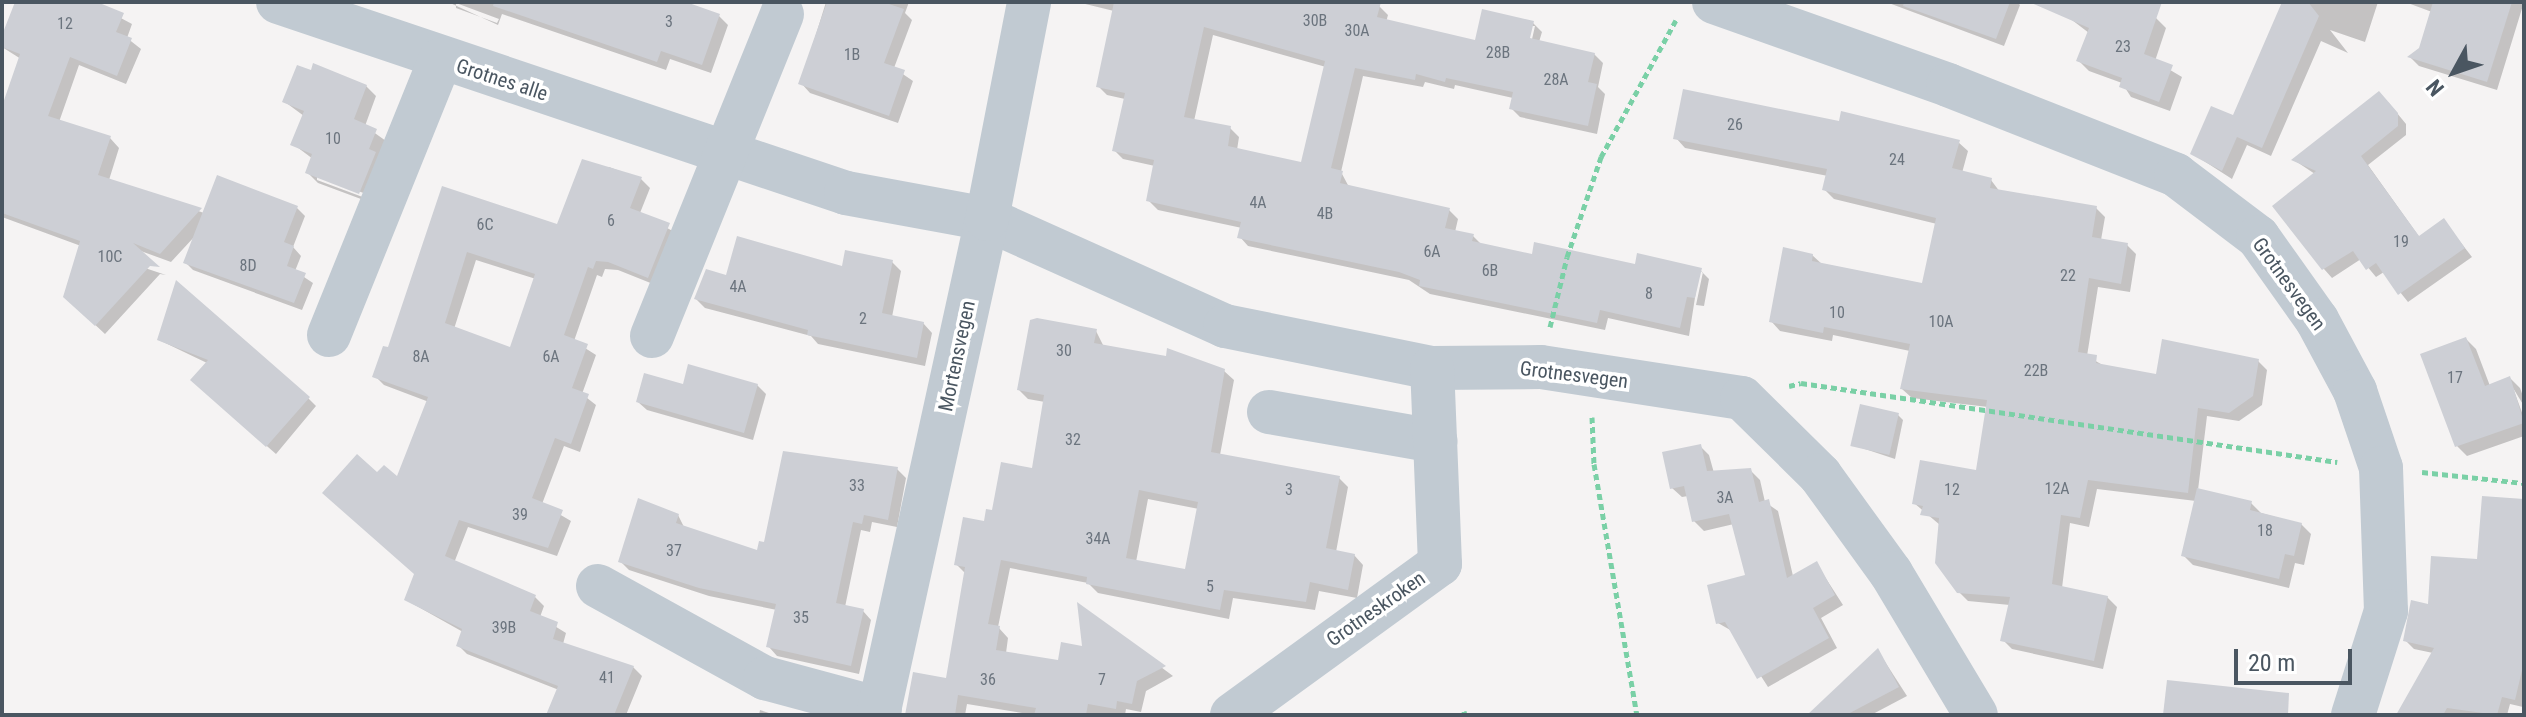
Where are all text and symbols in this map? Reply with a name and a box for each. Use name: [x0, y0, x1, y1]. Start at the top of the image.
house number: 30B: [1303, 11, 1327, 31]
house number: 3: [665, 12, 673, 32]
house number: 12: [57, 14, 73, 34]
house number: 30A: [1344, 21, 1370, 41]
north arrow: [2414, 32, 2494, 112]
house number: 23: [2115, 37, 2131, 57]
house number: 28B: [1486, 43, 1510, 63]
house number: 1B: [844, 45, 860, 65]
street label: Grotnes alle: [453, 54, 551, 106]
house number: 28A: [1543, 70, 1569, 90]
text: N: [2421, 75, 2449, 101]
house number: 26: [1727, 115, 1743, 135]
house number: 10: [325, 129, 341, 149]
house number: 24: [1889, 150, 1905, 170]
house number: 4A: [1249, 193, 1267, 213]
house number: 4B: [1317, 204, 1333, 224]
house number: 6: [607, 211, 615, 231]
house number: 6C: [477, 215, 493, 235]
house number: 19: [2393, 232, 2409, 252]
street label: Grotnesvegen: [2247, 233, 2331, 335]
house number: 6A: [1423, 242, 1441, 262]
house number: 10C: [98, 247, 122, 267]
house number: 8D: [239, 256, 257, 276]
house number: 6B: [1482, 261, 1498, 281]
house number: 22: [2060, 266, 2076, 286]
house number: 4A: [729, 277, 747, 297]
house number: 8: [1645, 284, 1653, 304]
street label: Mortensvegen: [934, 298, 980, 414]
house number: 10: [1829, 303, 1845, 323]
house number: 2: [859, 309, 867, 329]
house number: 10A: [1928, 312, 1954, 332]
house number: 30: [1056, 341, 1072, 361]
house number: 8A: [412, 347, 430, 367]
house number: 6A: [542, 347, 560, 367]
street label: Grotnesvegen: [1519, 356, 1629, 394]
house number: 22B: [2024, 361, 2048, 381]
house number: 17: [2447, 368, 2463, 388]
house number: 32: [1065, 430, 1081, 450]
house number: 33: [849, 476, 865, 496]
house number: 12A: [2044, 479, 2070, 499]
house number: 3: [1285, 480, 1293, 500]
house number: 12: [1944, 480, 1960, 500]
house number: 3A: [1716, 488, 1734, 508]
house number: 39: [512, 505, 528, 525]
house number: 18: [2257, 521, 2273, 541]
house number: 34A: [1085, 529, 1111, 549]
house number: 37: [666, 541, 682, 561]
street label: Grotneskroken: [1322, 566, 1430, 652]
house number: 5: [1206, 577, 1214, 597]
house number: 35: [793, 608, 809, 628]
house number: 39B: [492, 618, 516, 638]
scale bar: [2238, 633, 2356, 683]
text: 20 m: [2248, 649, 2295, 677]
house number: 41: [599, 668, 615, 688]
house number: 36: [980, 670, 996, 690]
house number: 7: [1098, 670, 1106, 690]

